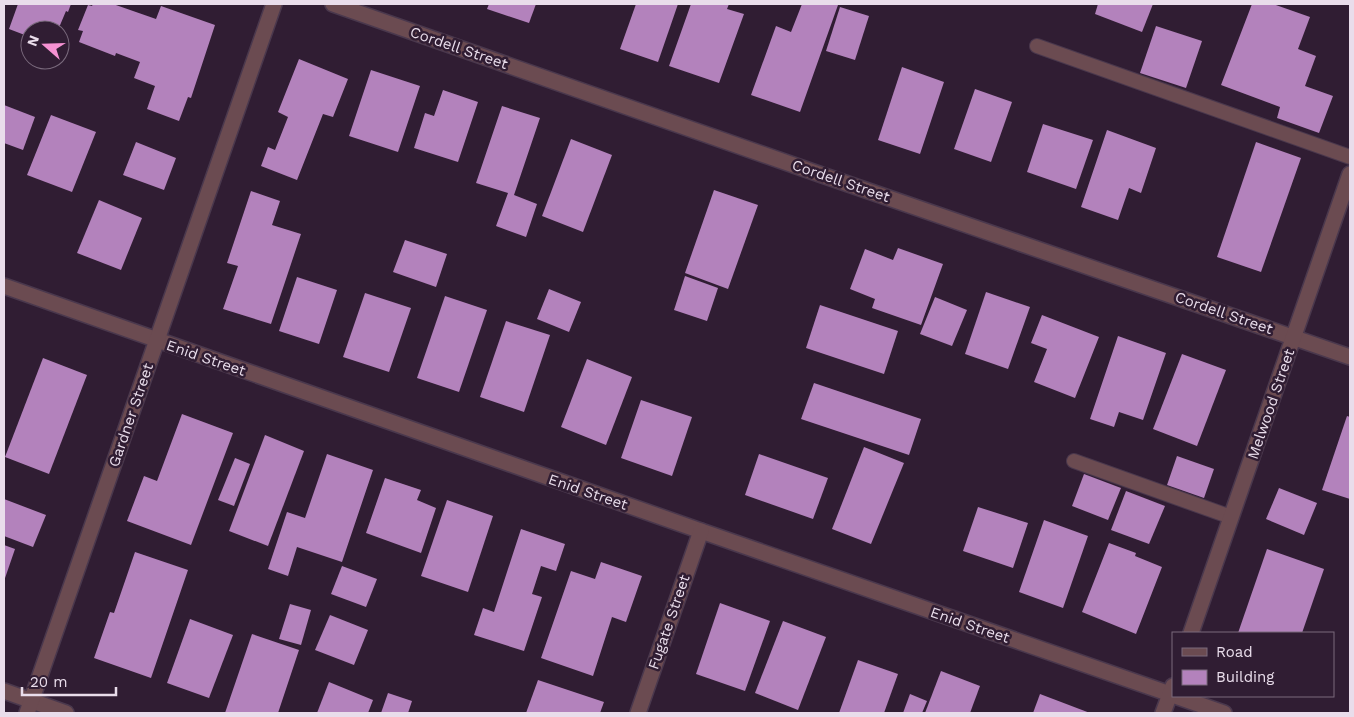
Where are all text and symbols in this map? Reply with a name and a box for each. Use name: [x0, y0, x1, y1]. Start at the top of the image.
north arrow: [20, 20, 70, 70]
street label: Cordell Street: [408, 23, 511, 73]
text: N: [23, 33, 42, 48]
street label: Cordell Street: [790, 156, 893, 206]
street label: Cordell Street: [1173, 288, 1276, 338]
street label: Enid Street: [164, 336, 249, 380]
street label: Melwood Street: [1244, 346, 1299, 462]
street label: Gardner Street: [105, 360, 157, 469]
street label: Enid Street: [546, 470, 631, 514]
street label: Fugate Street: [644, 572, 694, 672]
street label: Enid Street: [928, 603, 1013, 647]
legend: [1172, 632, 1334, 697]
text: Road: [1216, 643, 1253, 661]
scale bar: [22, 664, 116, 696]
text: Building: [1216, 668, 1274, 686]
text: 20 m: [30, 673, 68, 691]

